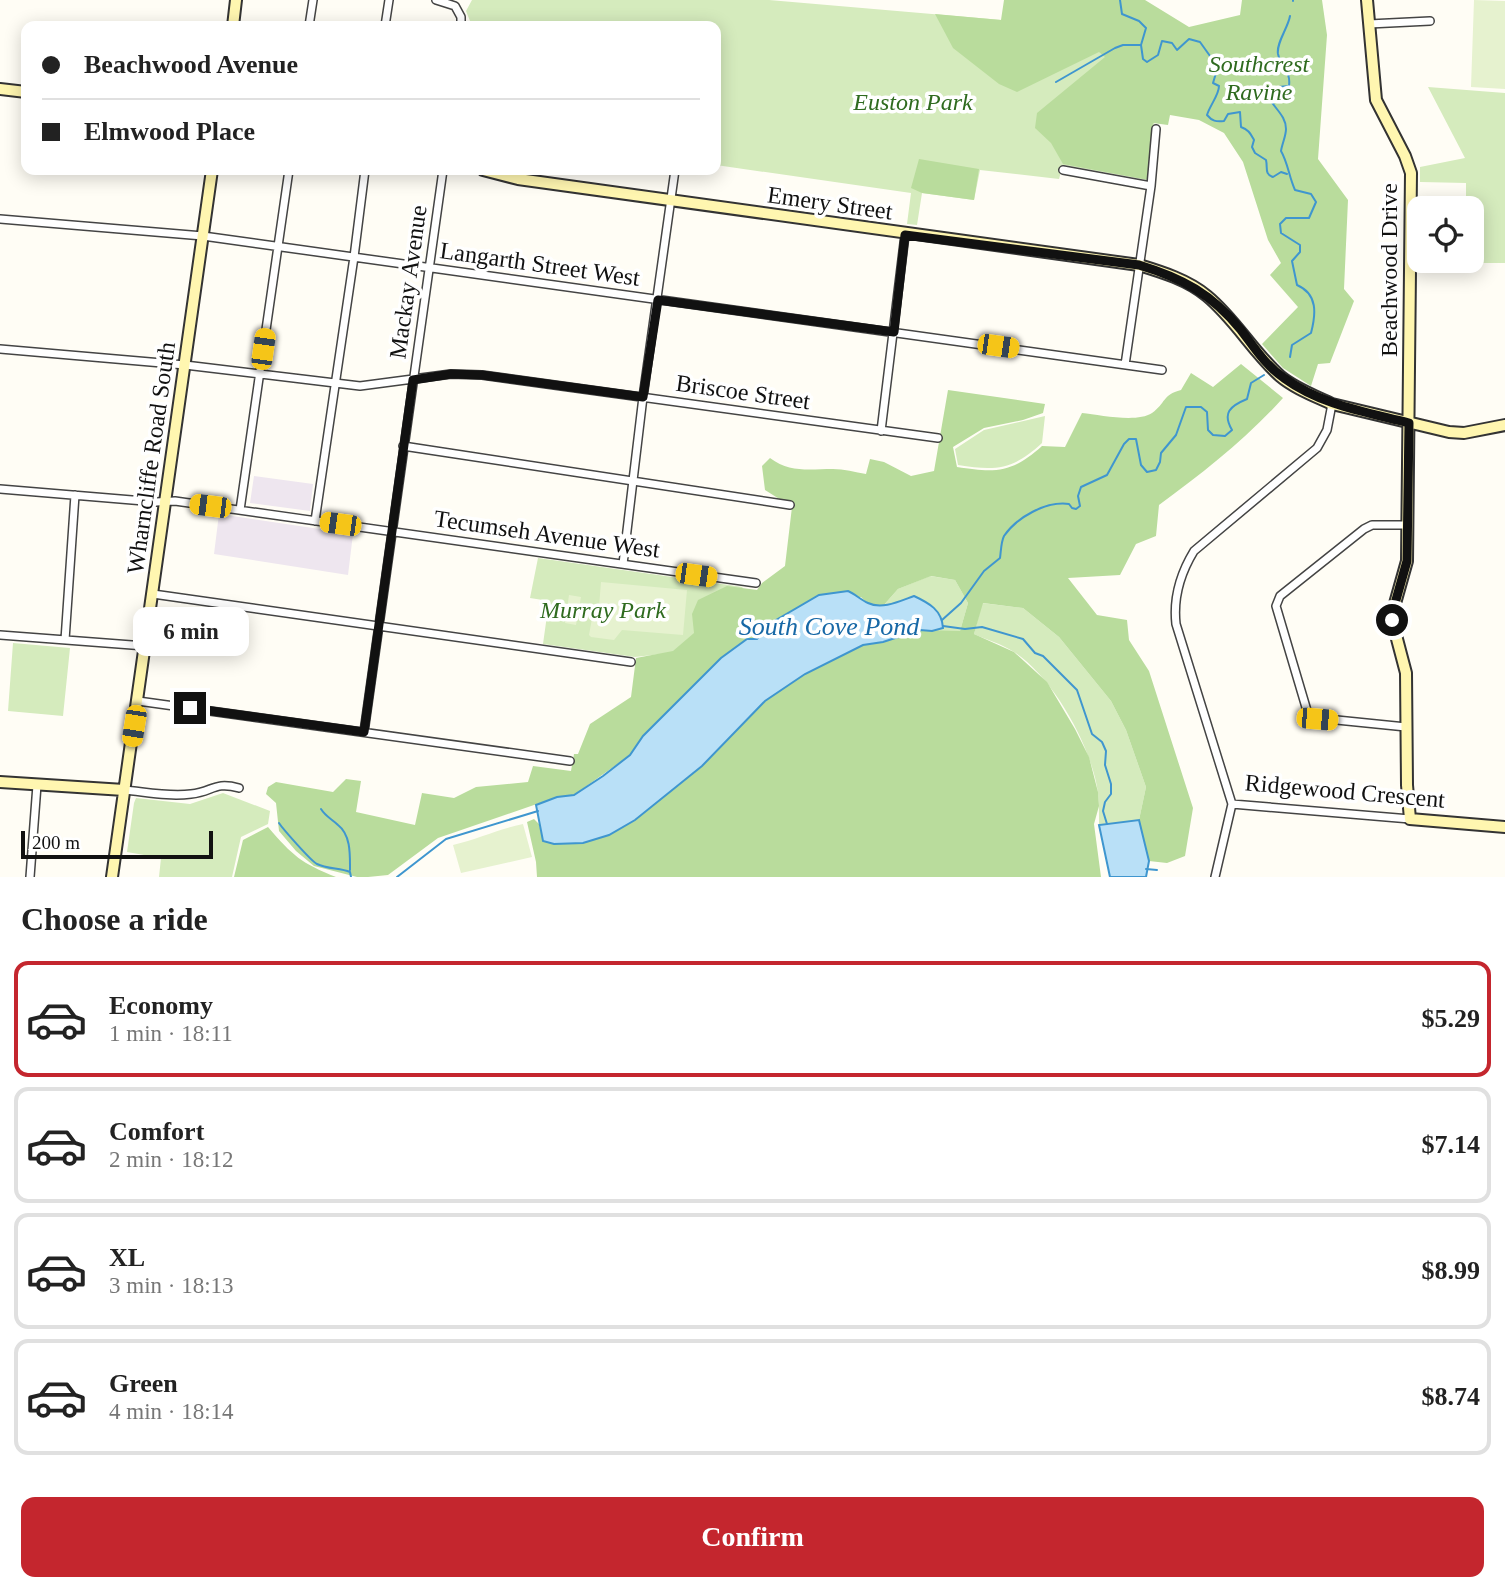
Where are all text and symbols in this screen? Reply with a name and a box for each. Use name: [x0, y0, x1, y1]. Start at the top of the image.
text: Beachwood Avenue: [84, 50, 298, 79]
park label: Southcrest Ravine: [1209, 51, 1311, 105]
park label: Euston Park: [852, 89, 973, 115]
text: Elmwood Place: [84, 117, 255, 146]
street label: Emery Street: [766, 181, 895, 225]
street label: Beachwood Drive: [1376, 183, 1402, 357]
map controls: [1407, 196, 1484, 273]
button: locate: [1407, 196, 1484, 273]
street label: Mackay Avenue: [384, 204, 432, 360]
street label: Langarth Street West: [438, 237, 642, 291]
car: [250, 327, 277, 371]
car: [976, 333, 1021, 359]
street label: Wharncliffe Road South: [122, 340, 180, 576]
street label: Briscoe Street: [674, 370, 812, 414]
car: [188, 493, 233, 519]
street label: Tecumseh Avenue West: [433, 505, 662, 563]
car: [318, 511, 363, 537]
car: [674, 562, 719, 588]
park label: Murray Park: [539, 597, 666, 623]
route start: [1376, 604, 1408, 636]
callout: 6 min: [132, 606, 248, 656]
water label: South Cove Pond: [739, 612, 920, 641]
text: 6 min: [163, 619, 219, 644]
route end: [174, 692, 206, 724]
car: [121, 704, 148, 748]
car: [1296, 707, 1339, 731]
street label: Ridgewood Crescent: [1244, 769, 1446, 813]
scale bar: [21, 828, 214, 860]
text: 200 m: [32, 832, 80, 853]
text: Choose a ride: [21, 901, 208, 937]
icon: car: [25, 988, 88, 1051]
text: Economy: [109, 991, 213, 1020]
text: $5.29: [1422, 1004, 1480, 1033]
text: 1 min · 18:11: [109, 1021, 233, 1046]
icon: car: [25, 1114, 88, 1177]
text: Comfort: [109, 1117, 204, 1146]
text: $7.14: [1422, 1130, 1480, 1159]
text: 2 min · 18:12: [109, 1147, 234, 1172]
icon: car: [25, 1240, 88, 1303]
text: XL: [109, 1243, 145, 1272]
text: $8.99: [1422, 1256, 1480, 1285]
text: 3 min · 18:13: [109, 1273, 234, 1298]
icon: car: [25, 1366, 88, 1429]
text: Green: [109, 1369, 178, 1398]
text: $8.74: [1422, 1382, 1480, 1411]
text: 4 min · 18:14: [109, 1399, 234, 1424]
button: Confirm: [21, 1497, 1484, 1577]

